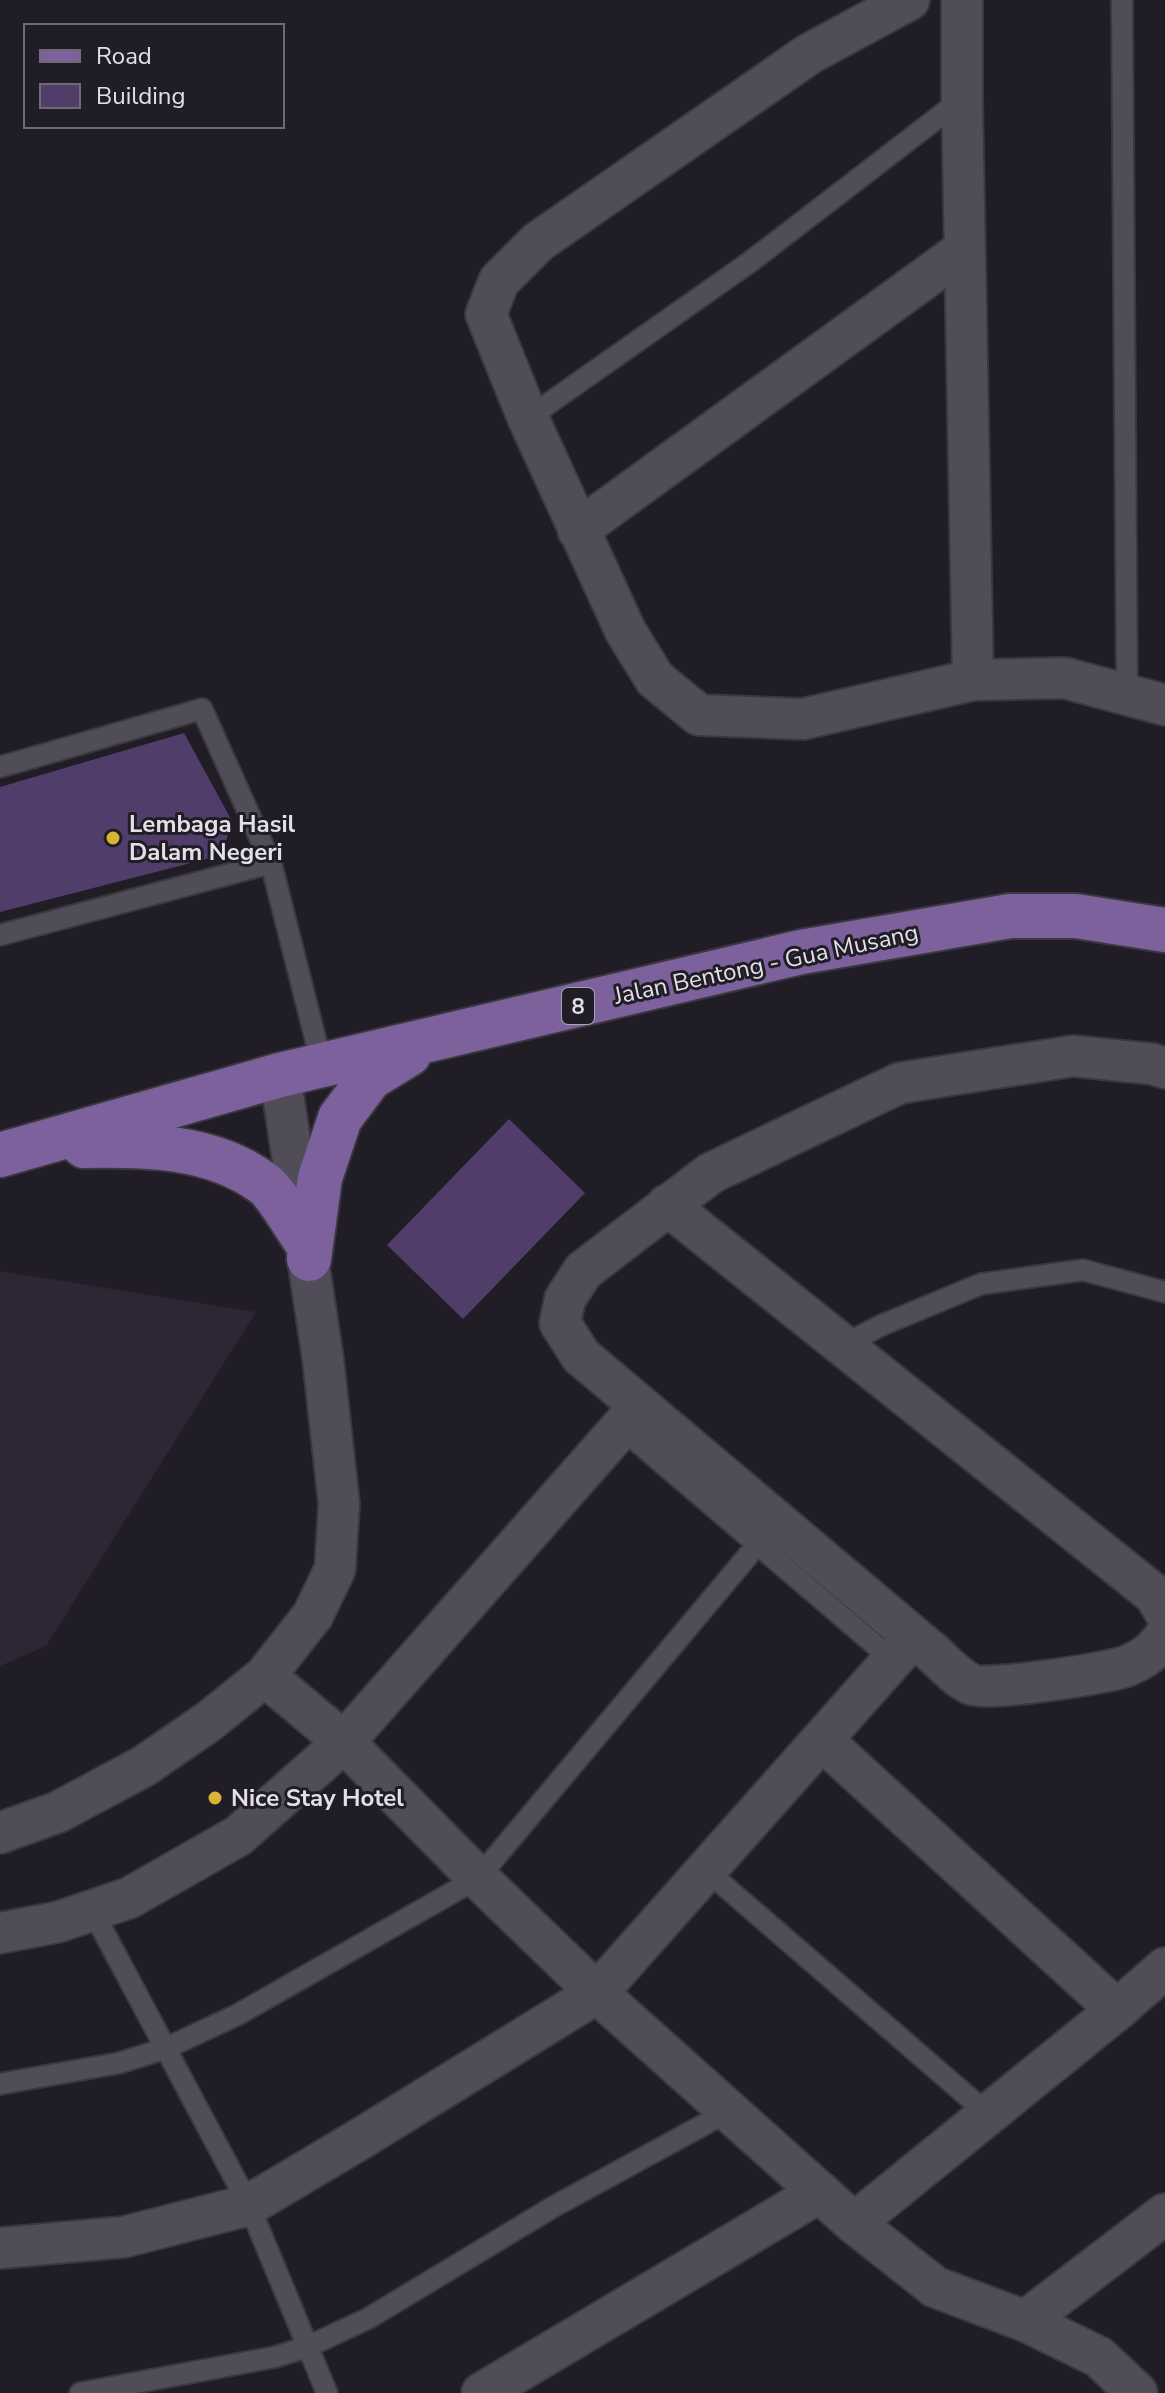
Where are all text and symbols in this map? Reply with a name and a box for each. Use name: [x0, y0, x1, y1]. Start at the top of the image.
legend: [24, 24, 284, 128]
text: Road: [96, 40, 152, 72]
text: Building: [96, 80, 186, 112]
place label: Lembaga Hasil Dalam Negeri: [129, 808, 296, 868]
marker: Lembaga Hasil Dalam Negeri: [104, 829, 122, 847]
street label: Jalan Bentong - Gua Musang: [610, 916, 921, 1012]
road number: 8: [562, 988, 594, 1024]
place label: Nice Stay Hotel: [231, 1782, 404, 1814]
marker: Nice Stay Hotel: [206, 1789, 224, 1807]

